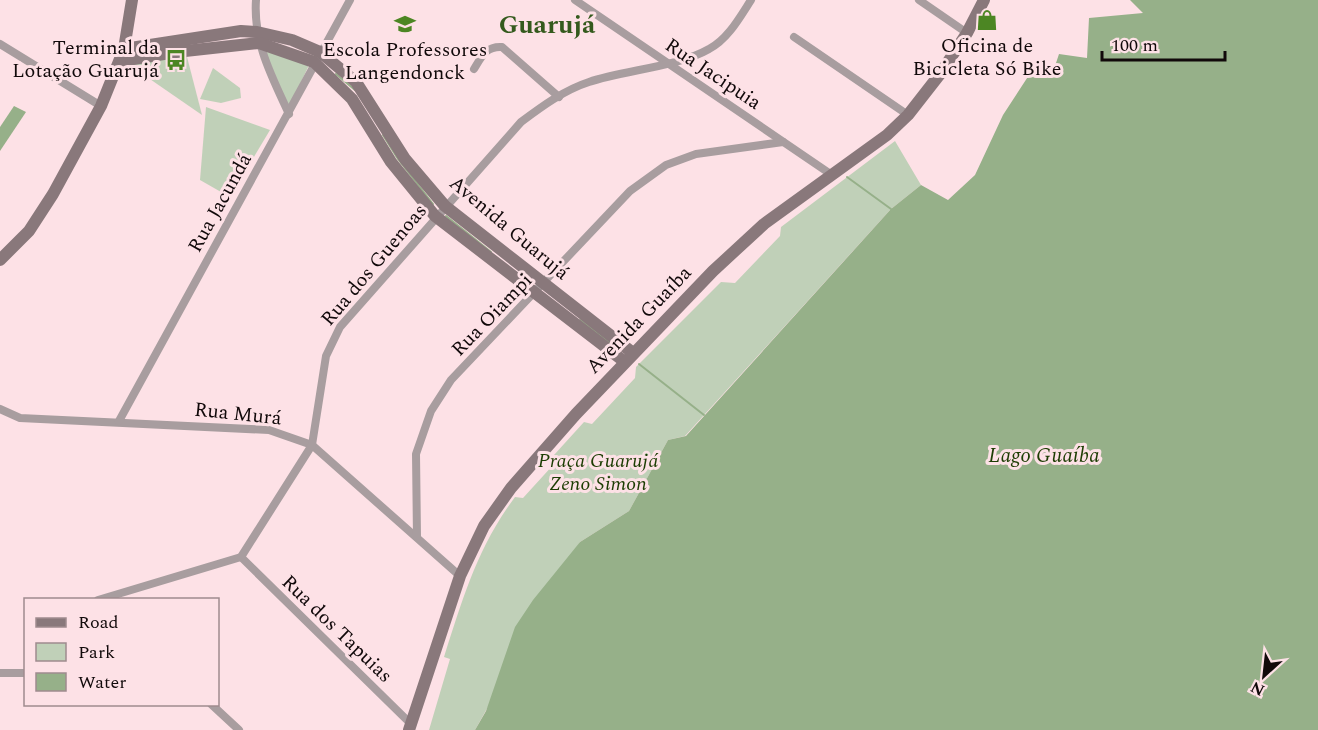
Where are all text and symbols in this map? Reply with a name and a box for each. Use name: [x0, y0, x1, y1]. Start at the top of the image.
district label: Guarujá: [499, 5, 596, 45]
shop icon: Oficina de Bicicleta Só Bike: [975, 8, 999, 32]
school or university icon: Escola Professores Langendonck: [393, 12, 417, 36]
scale bar: [1102, 24, 1225, 62]
street label: Rua Jacipuia: [659, 31, 767, 117]
place label: Oficina de Bicicleta Só Bike: [913, 31, 1061, 84]
text: 100 m: [1111, 32, 1158, 59]
place label: Terminal da Lotação Guarujá: [12, 33, 159, 86]
place label: Escola Professores Langendonck: [323, 35, 487, 88]
bus stop icon: Terminal da Lotação Guarujá: [164, 48, 188, 72]
street label: Rua Jacundá: [180, 148, 260, 258]
street label: Avenida Guarujá: [442, 169, 576, 287]
street label: Rua dos Guenoas: [314, 197, 434, 333]
street label: Avenida Guaíba: [579, 259, 699, 381]
street label: Rua Oiampi: [444, 266, 540, 364]
street label: Rua Murá: [193, 395, 283, 434]
water label: Lago Guaíba: [988, 440, 1100, 472]
park label: Praça Guarujá Zeno Simon: [538, 446, 659, 499]
street label: Rua dos Tapuias: [275, 568, 399, 690]
legend: [24, 598, 219, 706]
text: Road: [78, 609, 119, 636]
text: Park: [78, 639, 115, 666]
north arrow: [1234, 646, 1294, 706]
text: Water: [78, 669, 126, 696]
text: N: [1246, 675, 1269, 702]

